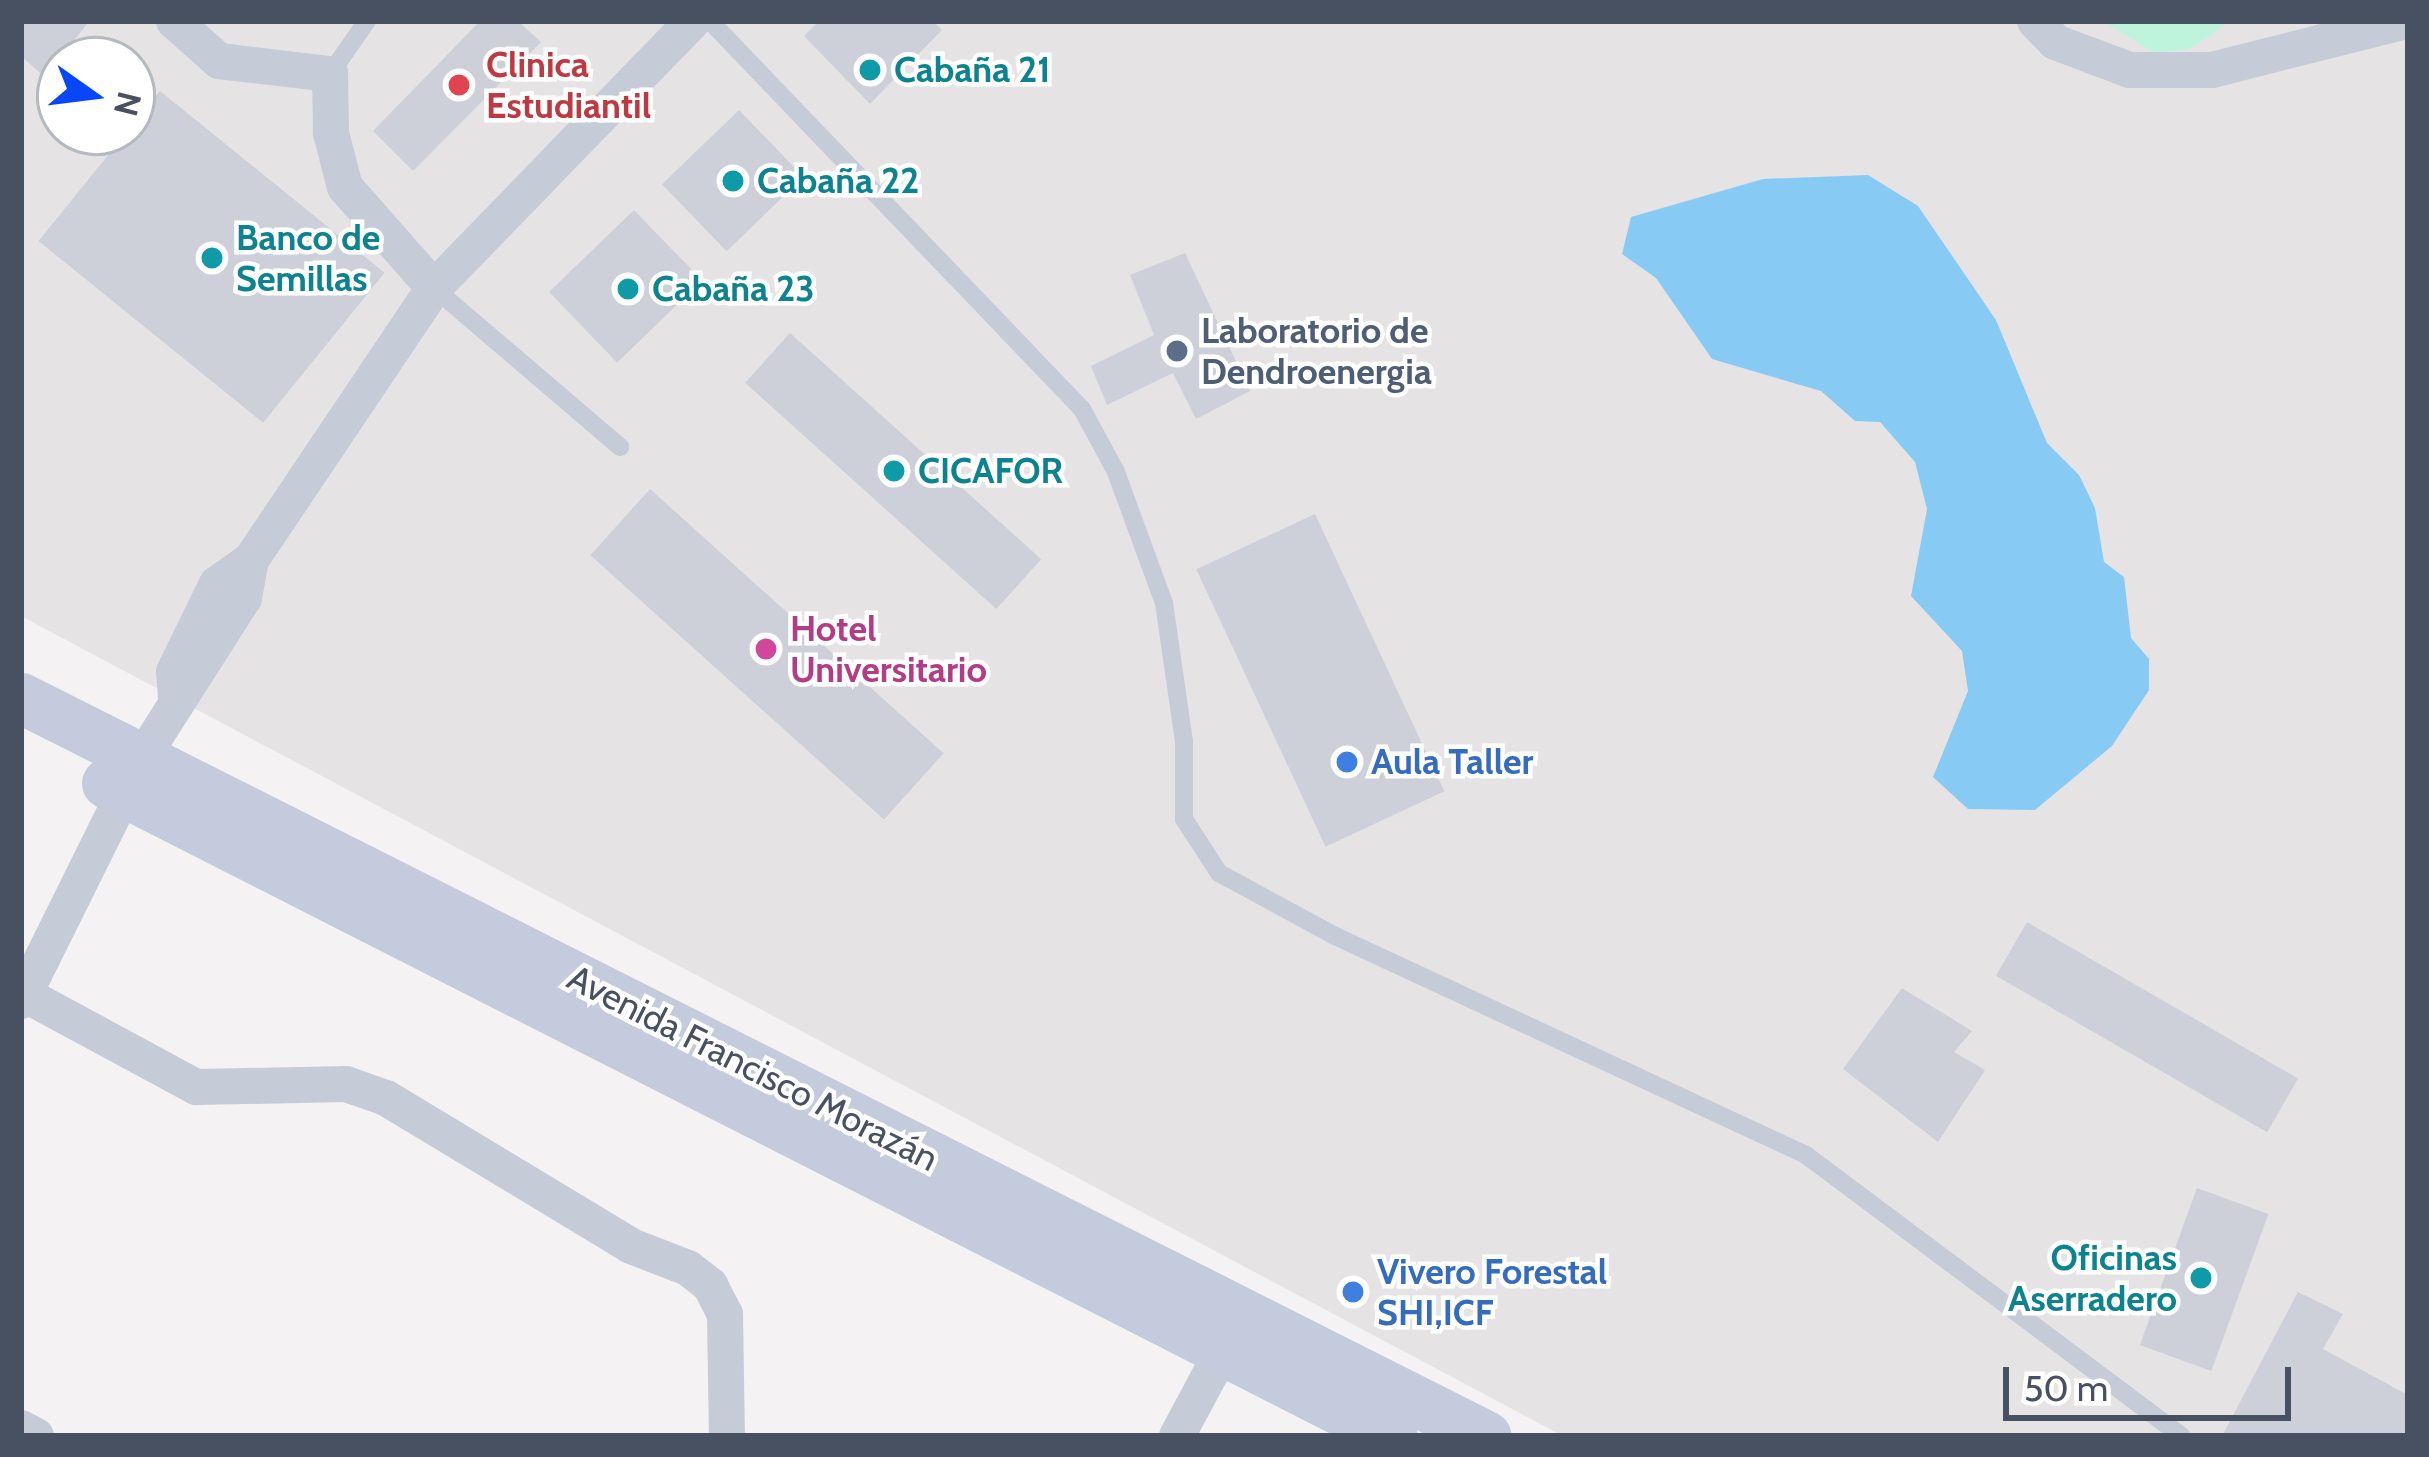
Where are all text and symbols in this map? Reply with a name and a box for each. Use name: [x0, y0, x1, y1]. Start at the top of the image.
north arrow: [36, 36, 156, 156]
place label: Clinica Estudiantil: [486, 42, 651, 127]
place label: Cabaña 21: [894, 48, 1051, 92]
marker: Cabaña 21: [857, 57, 883, 83]
marker: Clinica Estudiantil: [443, 69, 475, 101]
text: N: [106, 88, 150, 120]
place label: Cabaña 22: [757, 159, 919, 203]
marker: Cabaña 22: [720, 168, 746, 194]
place label: Banco de Semillas: [236, 215, 380, 300]
marker: Banco de Semillas: [199, 245, 225, 271]
place label: Cabaña 23: [652, 267, 815, 311]
marker: Cabaña 23: [615, 276, 641, 302]
place label: Laboratorio de Dendroenergia: [1201, 308, 1432, 393]
marker: Laboratorio de Dendroenergia: [1164, 338, 1190, 364]
place label: CICAFOR: [918, 449, 1063, 493]
marker: CICAFOR: [881, 458, 907, 484]
place label: Hotel Universitario: [790, 606, 987, 691]
marker: Hotel Universitario: [753, 636, 779, 662]
place label: Aula Taller: [1371, 740, 1533, 784]
marker: Aula Taller: [1334, 749, 1360, 775]
street label: Avenida Francisco Morazán: [561, 956, 945, 1180]
place label: Oficinas Aserradero: [2008, 1235, 2177, 1320]
place label: Vivero Forestal SHI,ICF: [1377, 1249, 1607, 1334]
marker: Oficinas Aserradero: [2188, 1265, 2214, 1291]
marker: Vivero Forestal SHI,ICF: [1340, 1279, 1366, 1305]
scale bar: [2009, 1343, 2297, 1417]
text: 50 m: [2024, 1366, 2108, 1410]

